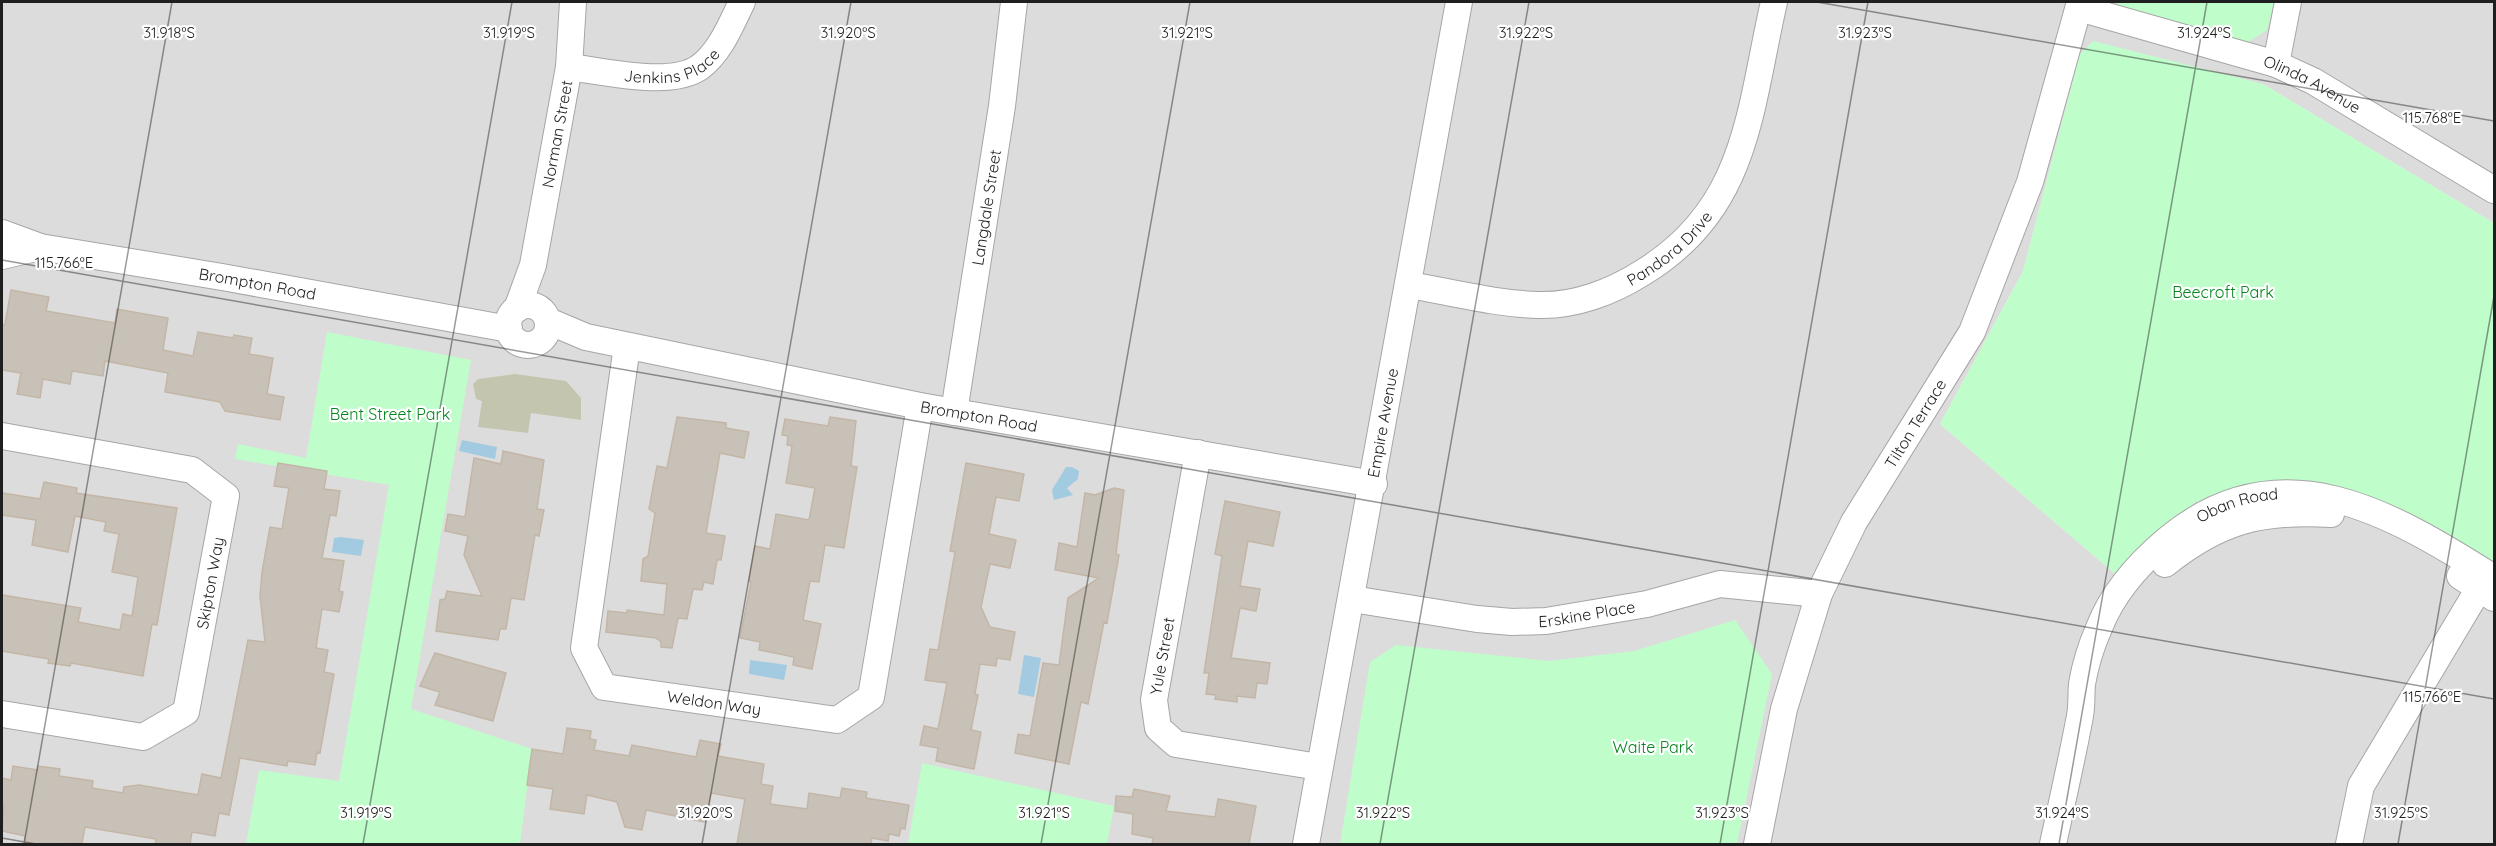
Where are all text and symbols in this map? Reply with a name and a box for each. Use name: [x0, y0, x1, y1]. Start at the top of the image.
text: 31.918°S: [143, 23, 195, 42]
text: 31.919°S: [483, 23, 535, 42]
text: 31.920°S: [820, 23, 876, 42]
text: 31.921°S: [1161, 23, 1213, 42]
text: 31.922°S: [1499, 23, 1553, 42]
text: 31.923°S: [1838, 23, 1892, 42]
text: 31.924°S: [2177, 23, 2231, 42]
street label: Jenkins Place: [623, 44, 724, 87]
street label: Olinda Avenue: [2261, 51, 2364, 117]
street label: Norman Street: [537, 78, 576, 189]
text: 115.768°E: [2403, 108, 2461, 127]
street label: Langdale Street: [967, 148, 1005, 267]
street label: Pandora Drive: [1623, 207, 1716, 290]
text: 115.766°E: [35, 253, 93, 272]
street label: Brompton Road: [197, 263, 318, 304]
park label: Beecroft Park: [2172, 282, 2274, 302]
street label: Empire Avenue: [1363, 367, 1402, 479]
street label: Tilton Terrace: [1880, 375, 1950, 472]
street label: Brompton Road: [919, 396, 1039, 436]
park label: Bent Street Park: [330, 404, 450, 424]
street label: Oban Road: [2193, 483, 2279, 527]
street label: Skipton Way: [192, 535, 228, 631]
street label: Erskine Place: [1538, 596, 1637, 631]
street label: Yule Street: [1145, 616, 1179, 696]
street label: Weldon Way: [666, 686, 762, 719]
text: 115.766°E: [2403, 687, 2461, 706]
park label: Waite Park: [1612, 737, 1694, 757]
text: 31.919°S: [340, 803, 392, 822]
text: 31.920°S: [677, 803, 733, 822]
text: 31.921°S: [1018, 803, 1070, 822]
text: 31.922°S: [1356, 803, 1410, 822]
text: 31.923°S: [1695, 803, 1749, 822]
text: 31.924°S: [2035, 803, 2089, 822]
text: 31.925°S: [2374, 803, 2428, 822]

